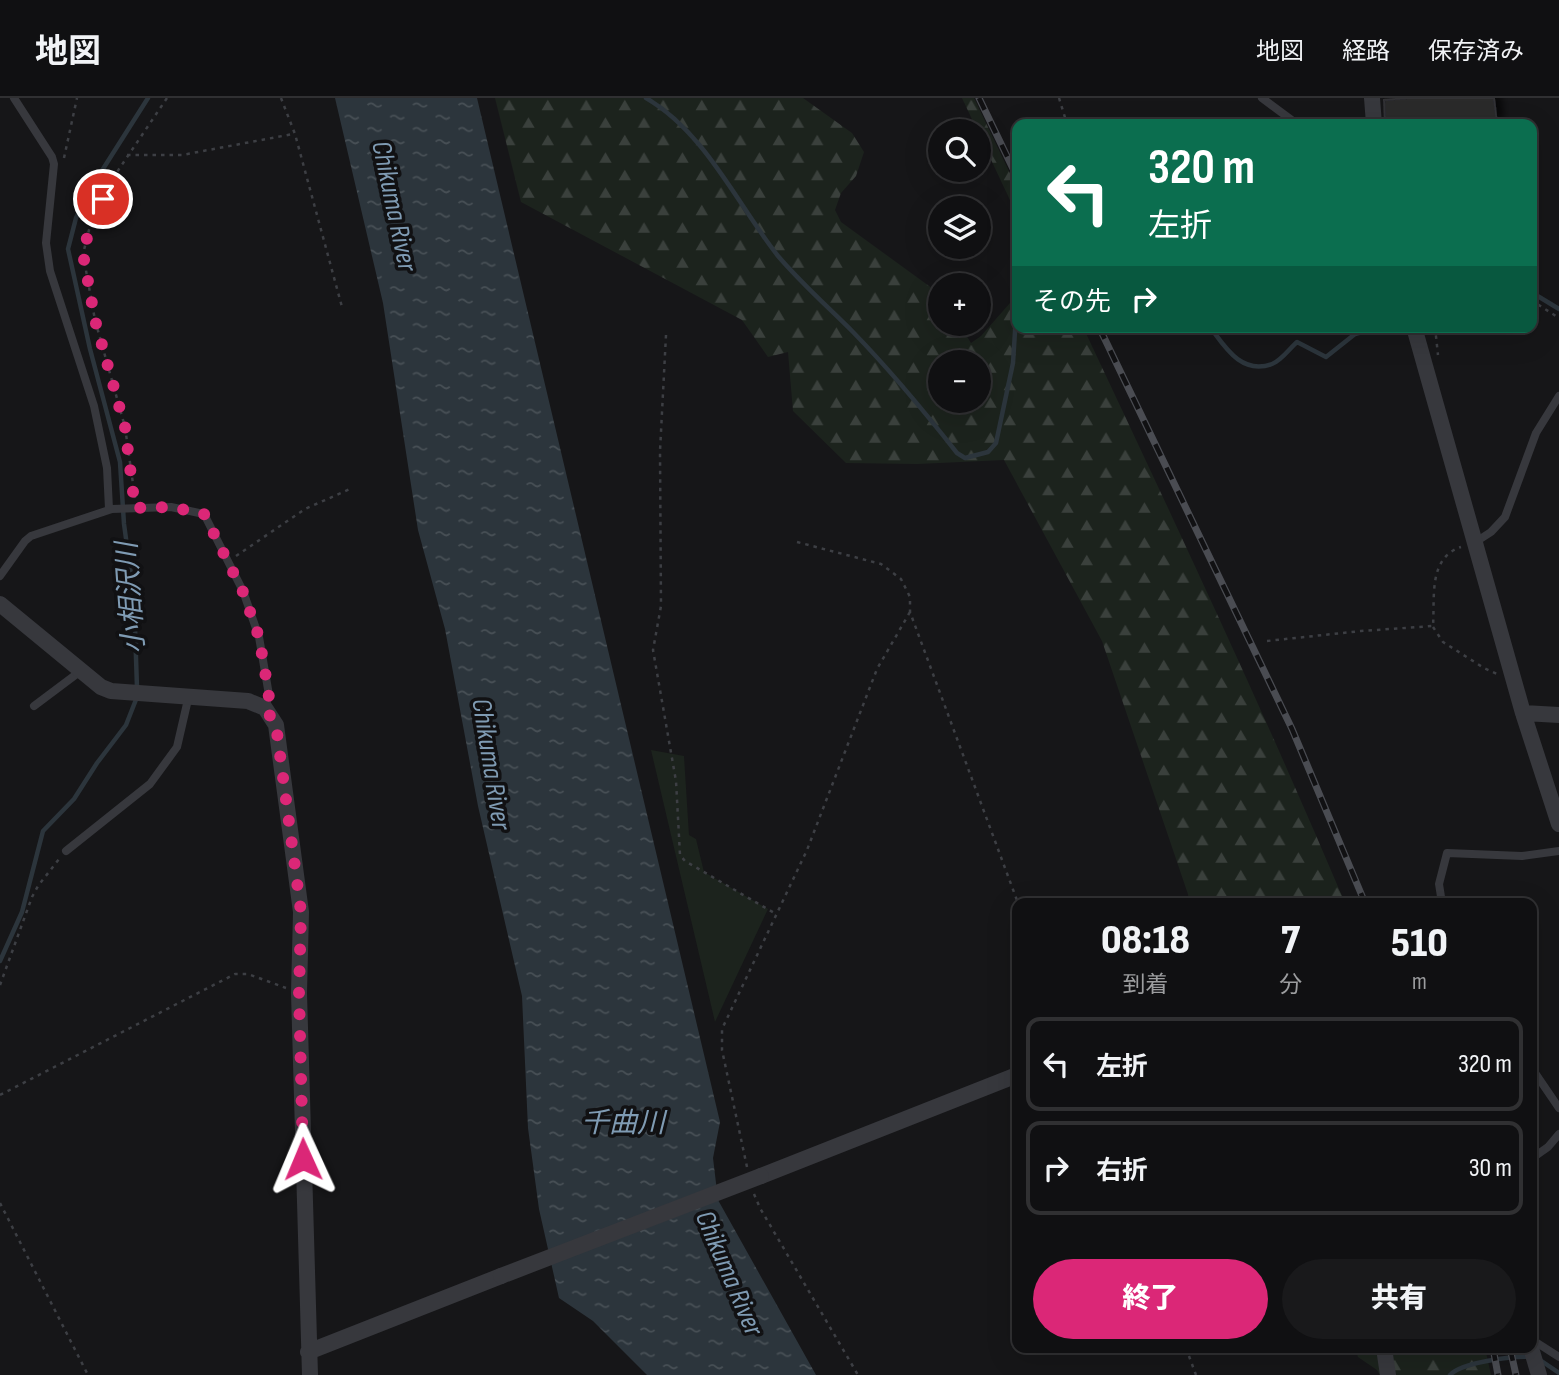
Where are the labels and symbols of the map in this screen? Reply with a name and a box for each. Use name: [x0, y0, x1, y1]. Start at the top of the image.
water label: Chikuma River: [364, 138, 424, 275]
pin: [73, 169, 133, 229]
water label: 小相沢川: [110, 538, 151, 655]
water label: Chikuma River: [464, 696, 518, 833]
water label: 千曲川: [581, 1107, 668, 1140]
position arrow: [266, 1122, 340, 1196]
water label: Chikuma River: [688, 1206, 770, 1341]

